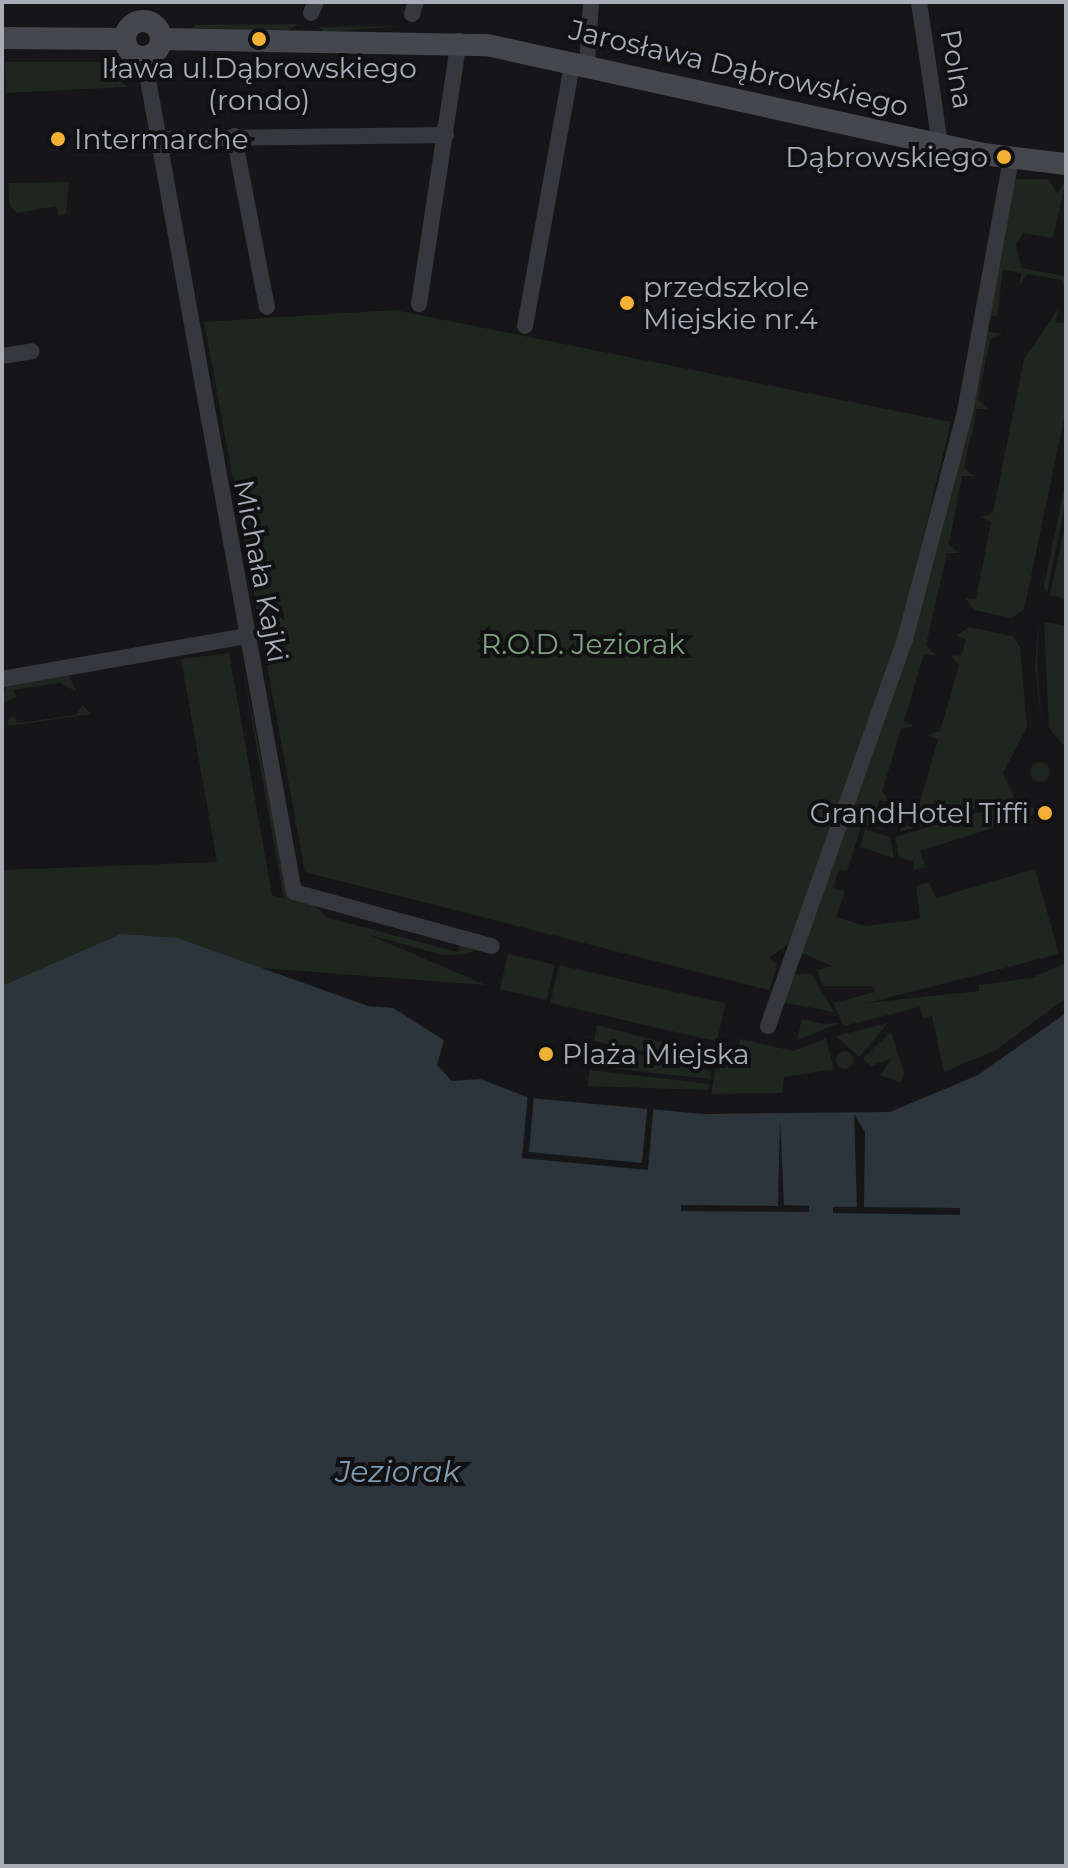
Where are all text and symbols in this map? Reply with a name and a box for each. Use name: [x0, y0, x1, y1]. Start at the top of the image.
street label: Jarosława Dąbrowskiego: [566, 13, 912, 123]
street label: Polna: [933, 27, 981, 111]
marker: Iława ul.Dąbrowskiego (rondo): [250, 30, 268, 48]
place label: Iława ul.Dąbrowskiego (rondo): [101, 51, 417, 117]
place label: Intermarche: [74, 122, 249, 156]
marker: Intermarche: [49, 130, 67, 148]
place label: Dąbrowskiego: [785, 140, 988, 174]
marker: Dąbrowskiego: [995, 148, 1013, 166]
place label: przedszkole Miejskie nr.4: [643, 270, 818, 336]
marker: przedszkole Miejskie nr.4: [618, 294, 636, 312]
street label: Michała Kajki: [227, 477, 295, 665]
park label: R.O.D. Jeziorak: [481, 627, 685, 661]
place label: GrandHotel Tiffi: [810, 796, 1029, 830]
marker: GrandHotel Tiffi: [1036, 804, 1054, 822]
place label: Plaża Miejska: [562, 1037, 750, 1071]
marker: Plaża Miejska: [537, 1045, 555, 1063]
water label: Jeziorak: [336, 1454, 460, 1490]

